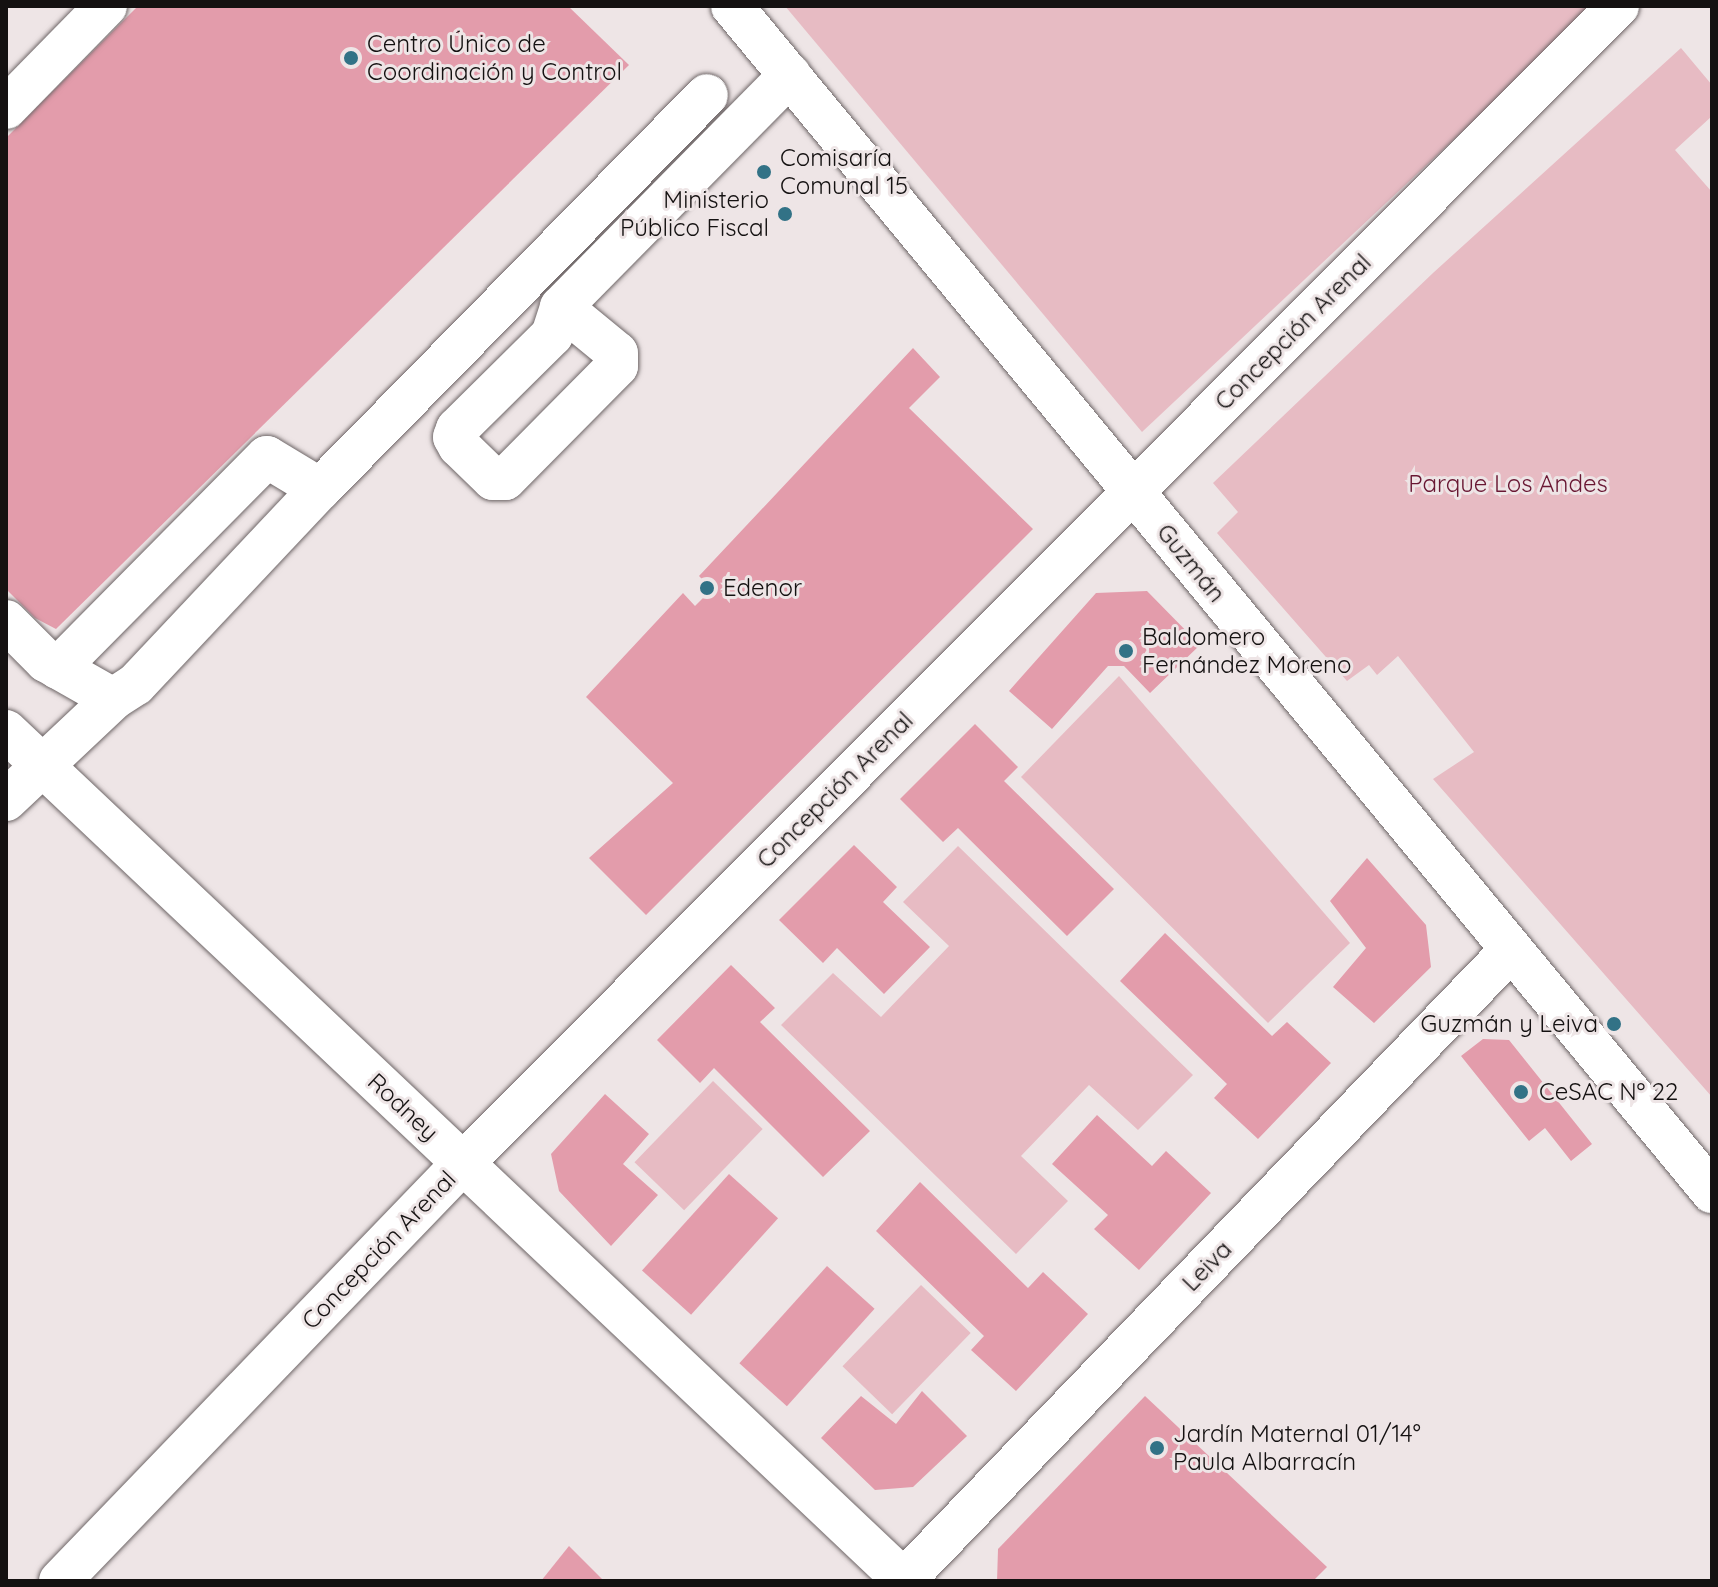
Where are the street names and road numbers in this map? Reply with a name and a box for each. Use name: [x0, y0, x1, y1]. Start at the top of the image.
street label: Concepción Arenal: [1209, 248, 1377, 416]
street label: Guzmán: [1151, 518, 1231, 608]
street label: Concepción Arenal: [751, 706, 919, 874]
street label: Rodney: [362, 1067, 444, 1147]
street label: Concepción Arenal: [296, 1165, 462, 1335]
street label: Leiva: [1176, 1235, 1238, 1297]

